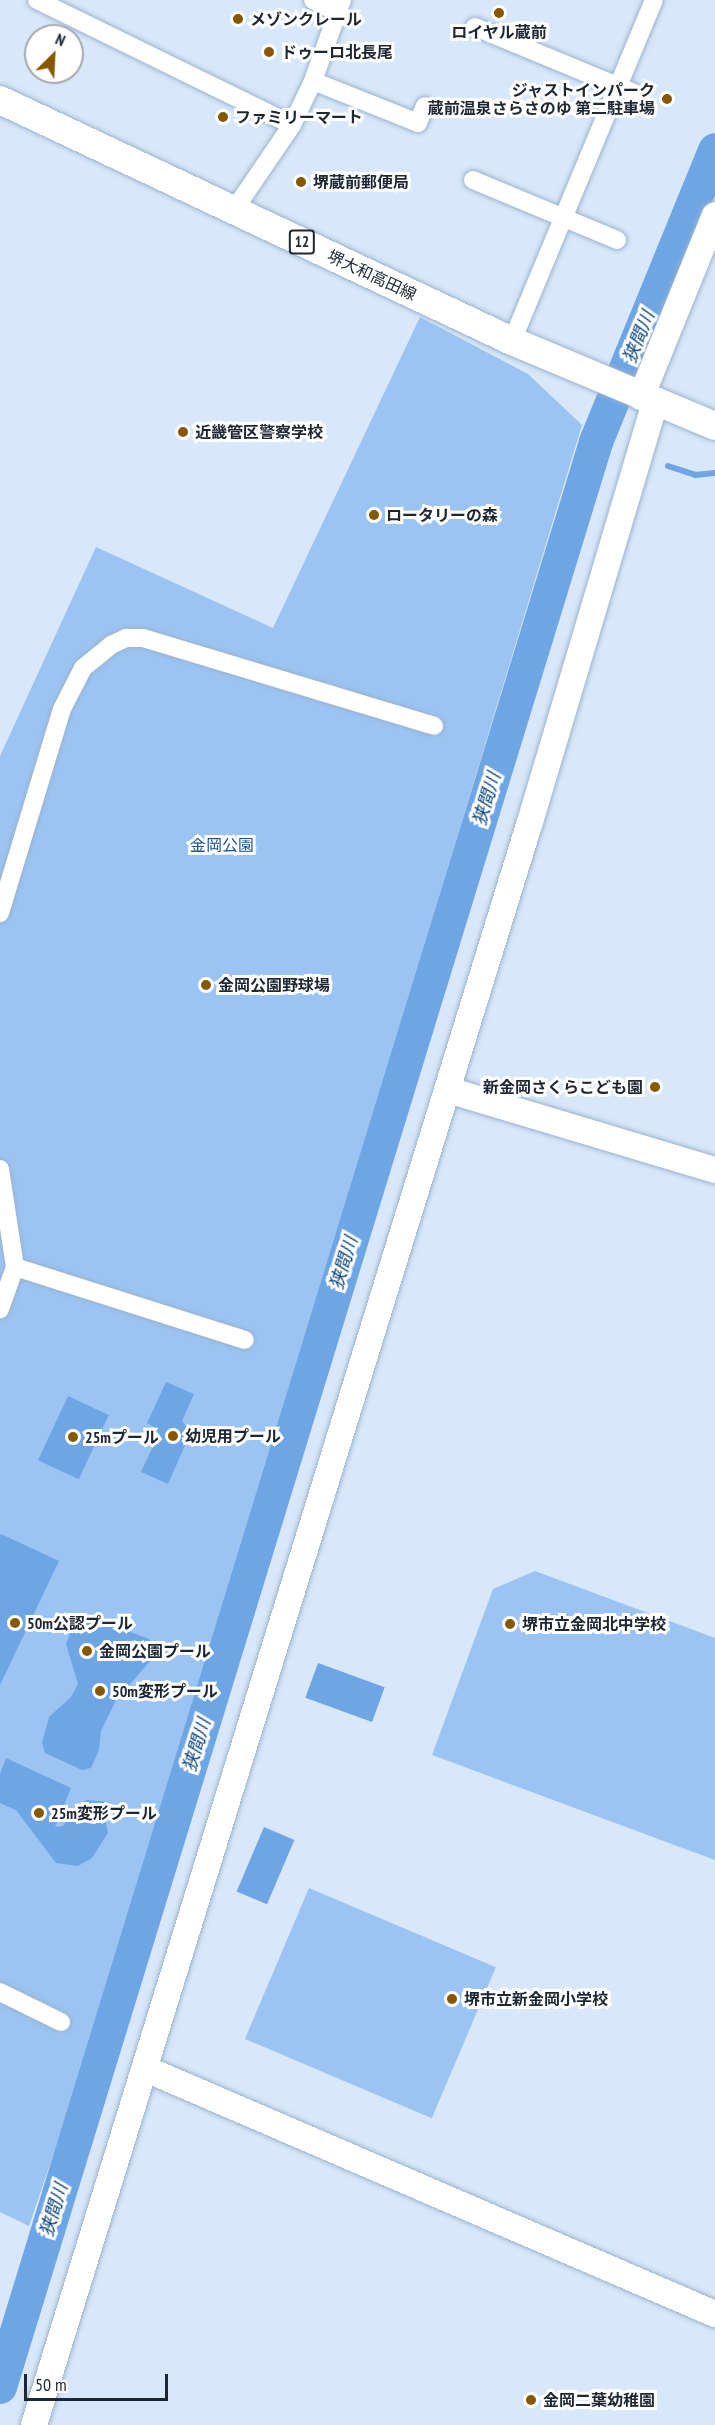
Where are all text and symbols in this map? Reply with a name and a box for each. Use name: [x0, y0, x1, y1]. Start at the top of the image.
marker: ロイヤル蔵前: [492, 6, 506, 20]
place label: メゾンクレール: [250, 9, 362, 29]
marker: メゾンクレール: [231, 12, 245, 26]
place label: ロイヤル蔵前: [451, 22, 547, 42]
north arrow: [24, 24, 84, 84]
text: N: [52, 28, 69, 50]
place label: ドゥーロ北長尾: [281, 42, 393, 62]
marker: ドゥーロ北長尾: [262, 45, 276, 59]
place label: ジャストインパーク 蔵前温泉さらさのゆ 第二駐車場: [428, 80, 655, 118]
marker: ジャストインパーク 蔵前温泉さらさのゆ 第二駐車場: [660, 92, 674, 106]
place label: ファミリーマート: [235, 107, 363, 127]
marker: ファミリーマート: [216, 110, 230, 124]
place label: 堺蔵前郵便局: [313, 172, 409, 192]
marker: 堺蔵前郵便局: [294, 175, 308, 189]
road number: 12: [288, 230, 316, 254]
street label: 堺大和高田線: [324, 246, 420, 304]
water label: 狭間川: [619, 308, 659, 366]
place label: 近畿管区警察学校: [195, 422, 323, 442]
marker: 近畿管区警察学校: [176, 425, 190, 439]
place label: ロータリーの森: [386, 505, 498, 525]
marker: ロータリーの森: [367, 508, 381, 522]
water label: 狭間川: [469, 770, 505, 828]
park label: 金岡公園: [190, 835, 254, 855]
place label: 金岡公園野球場: [218, 975, 330, 995]
marker: 金岡公園野球場: [199, 978, 213, 992]
place label: 新金岡さくらこども園: [483, 1077, 643, 1097]
marker: 新金岡さくらこども園: [648, 1080, 662, 1094]
water label: 狭間川: [326, 1234, 362, 1292]
place label: 幼児用プール: [185, 1426, 281, 1446]
place label: 25mプール: [85, 1427, 159, 1447]
marker: 幼児用プール: [166, 1429, 180, 1443]
marker: 25mプール: [66, 1430, 80, 1444]
place label: 50m公認プール: [27, 1613, 133, 1633]
place label: 堺市立金岡北中学校: [522, 1614, 666, 1634]
marker: 50m公認プール: [8, 1616, 22, 1630]
marker: 堺市立金岡北中学校: [503, 1617, 517, 1631]
place label: 金岡公園プール: [99, 1641, 211, 1661]
marker: 金岡公園プール: [80, 1644, 94, 1658]
place label: 50m変形プール: [112, 1681, 218, 1701]
marker: 50m変形プール: [93, 1684, 107, 1698]
water label: 狭間川: [179, 1716, 215, 1774]
place label: 25m変形プール: [51, 1803, 157, 1823]
marker: 25m変形プール: [32, 1806, 46, 1820]
place label: 堺市立新金岡小学校: [464, 1989, 608, 2009]
marker: 堺市立新金岡小学校: [445, 1992, 459, 2006]
water label: 狭間川: [36, 2181, 72, 2239]
scale bar: [27, 2362, 171, 2400]
text: 50 m: [35, 2373, 67, 2396]
place label: 金岡二葉幼稚園: [543, 2390, 655, 2410]
marker: 金岡二葉幼稚園: [524, 2393, 538, 2407]

